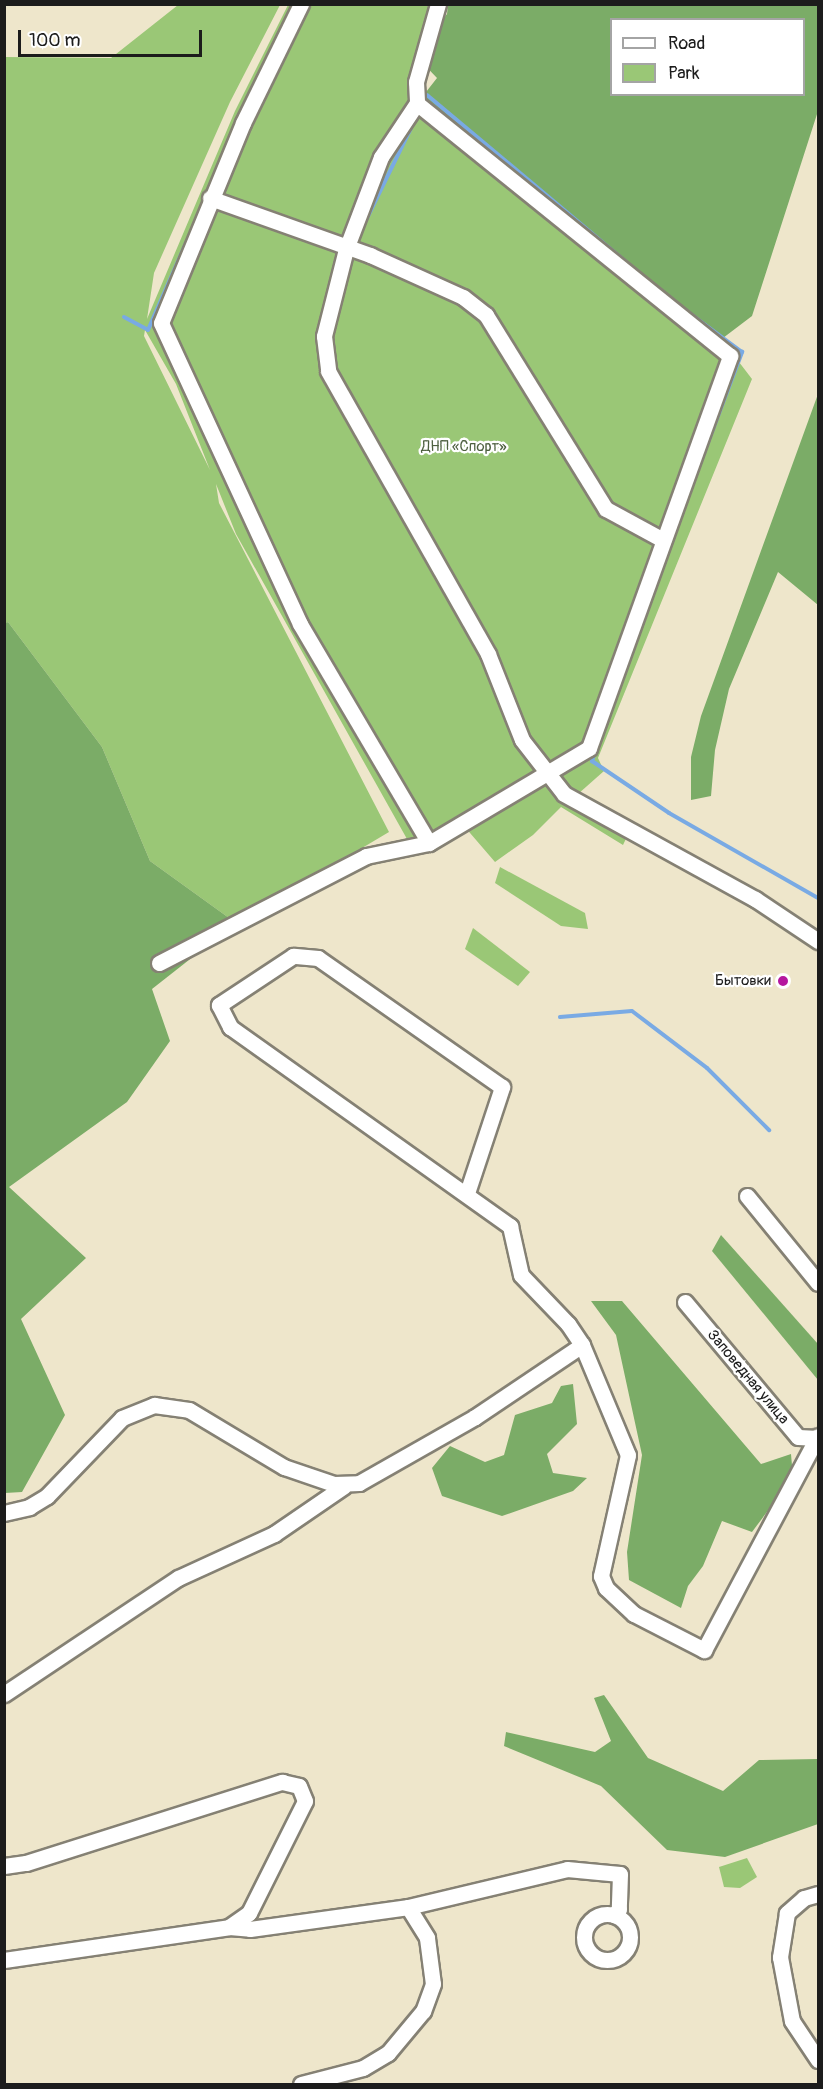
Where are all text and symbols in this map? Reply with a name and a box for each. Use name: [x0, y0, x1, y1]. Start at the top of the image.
scale bar: [21, 18, 206, 56]
legend: [610, 18, 805, 96]
text: 100 m: [29, 29, 81, 52]
text: Road: [668, 32, 705, 55]
text: Park: [668, 62, 700, 85]
park label: ДНП «Спорт»: [421, 438, 507, 456]
place label: Бытовки: [715, 972, 771, 990]
marker: Бытовки: [776, 974, 790, 988]
street label: Заповедная улица: [703, 1326, 793, 1428]

